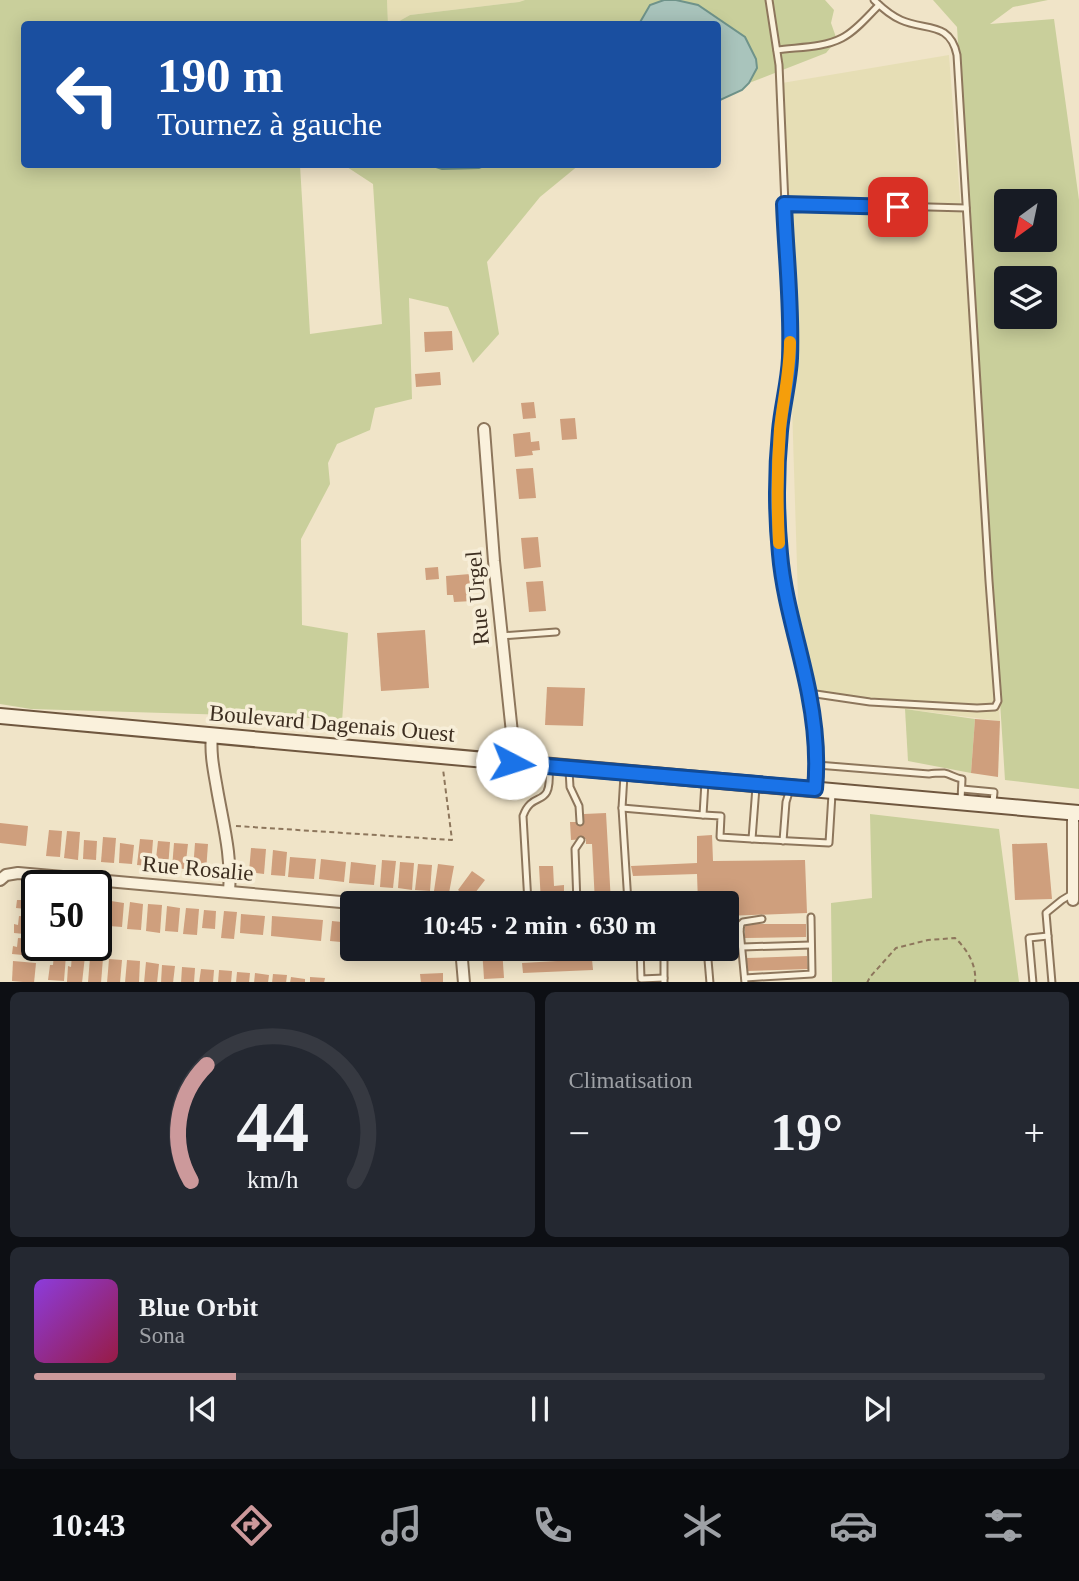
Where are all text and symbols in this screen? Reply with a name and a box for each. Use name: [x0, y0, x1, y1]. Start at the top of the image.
text: 190 m: [157, 48, 284, 103]
icon: left: [42, 49, 133, 140]
text: Tournez à gauche: [157, 106, 382, 142]
pin: [868, 177, 928, 237]
icon: arrive: [879, 188, 917, 226]
north arrow: [994, 189, 1057, 252]
map controls: [994, 189, 1057, 329]
button: layers: [994, 266, 1057, 329]
street label: Rue Urgel: [461, 550, 494, 646]
street label: Boulevard Dagenais Ouest: [208, 700, 456, 747]
position arrow: [475, 726, 549, 800]
street label: Rue Rosalie: [141, 851, 255, 886]
speed limit sign: 50: [21, 870, 112, 961]
text: 10:45 · 2 min · 630 m: [423, 911, 657, 940]
text: Climatisation: [569, 1068, 692, 1093]
text: 44: [236, 1086, 309, 1167]
text: 19°: [770, 1104, 843, 1161]
text: −: [569, 1112, 590, 1154]
text: +: [1024, 1112, 1045, 1154]
text: km/h: [247, 1165, 298, 1192]
text: Blue Orbit: [139, 1293, 258, 1322]
text: Sona: [139, 1323, 185, 1348]
icon: previous: [184, 1390, 222, 1428]
icon: pause: [521, 1390, 559, 1428]
icon: next: [858, 1390, 896, 1428]
icon: directions: [227, 1501, 276, 1550]
icon: music: [377, 1501, 426, 1550]
icon: phone: [528, 1501, 577, 1550]
icon: climate: [678, 1501, 727, 1550]
icon: car: [829, 1501, 878, 1550]
icon: filters: [979, 1501, 1028, 1550]
text: 10:43: [51, 1507, 125, 1543]

